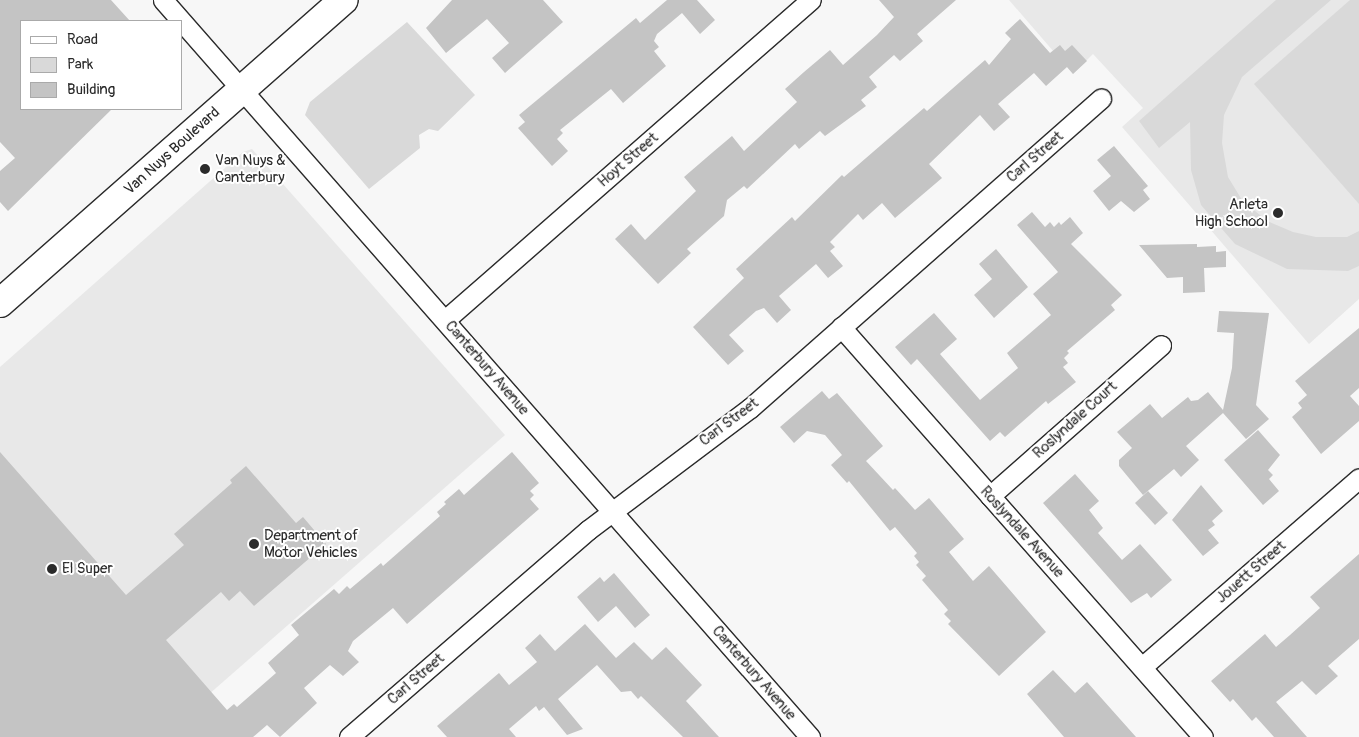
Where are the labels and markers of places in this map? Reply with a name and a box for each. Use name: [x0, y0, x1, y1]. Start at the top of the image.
place label: Van Nuys & Canterbury: [215, 151, 286, 186]
marker: Van Nuys & Canterbury: [199, 163, 211, 175]
place label: Arleta High School: [1195, 195, 1268, 230]
marker: Arleta High School: [1272, 207, 1284, 219]
place label: Department of Motor Vehicles: [264, 526, 358, 561]
marker: Department of Motor Vehicles: [248, 538, 260, 550]
place label: El Super: [62, 560, 113, 578]
marker: El Super: [46, 563, 58, 575]

